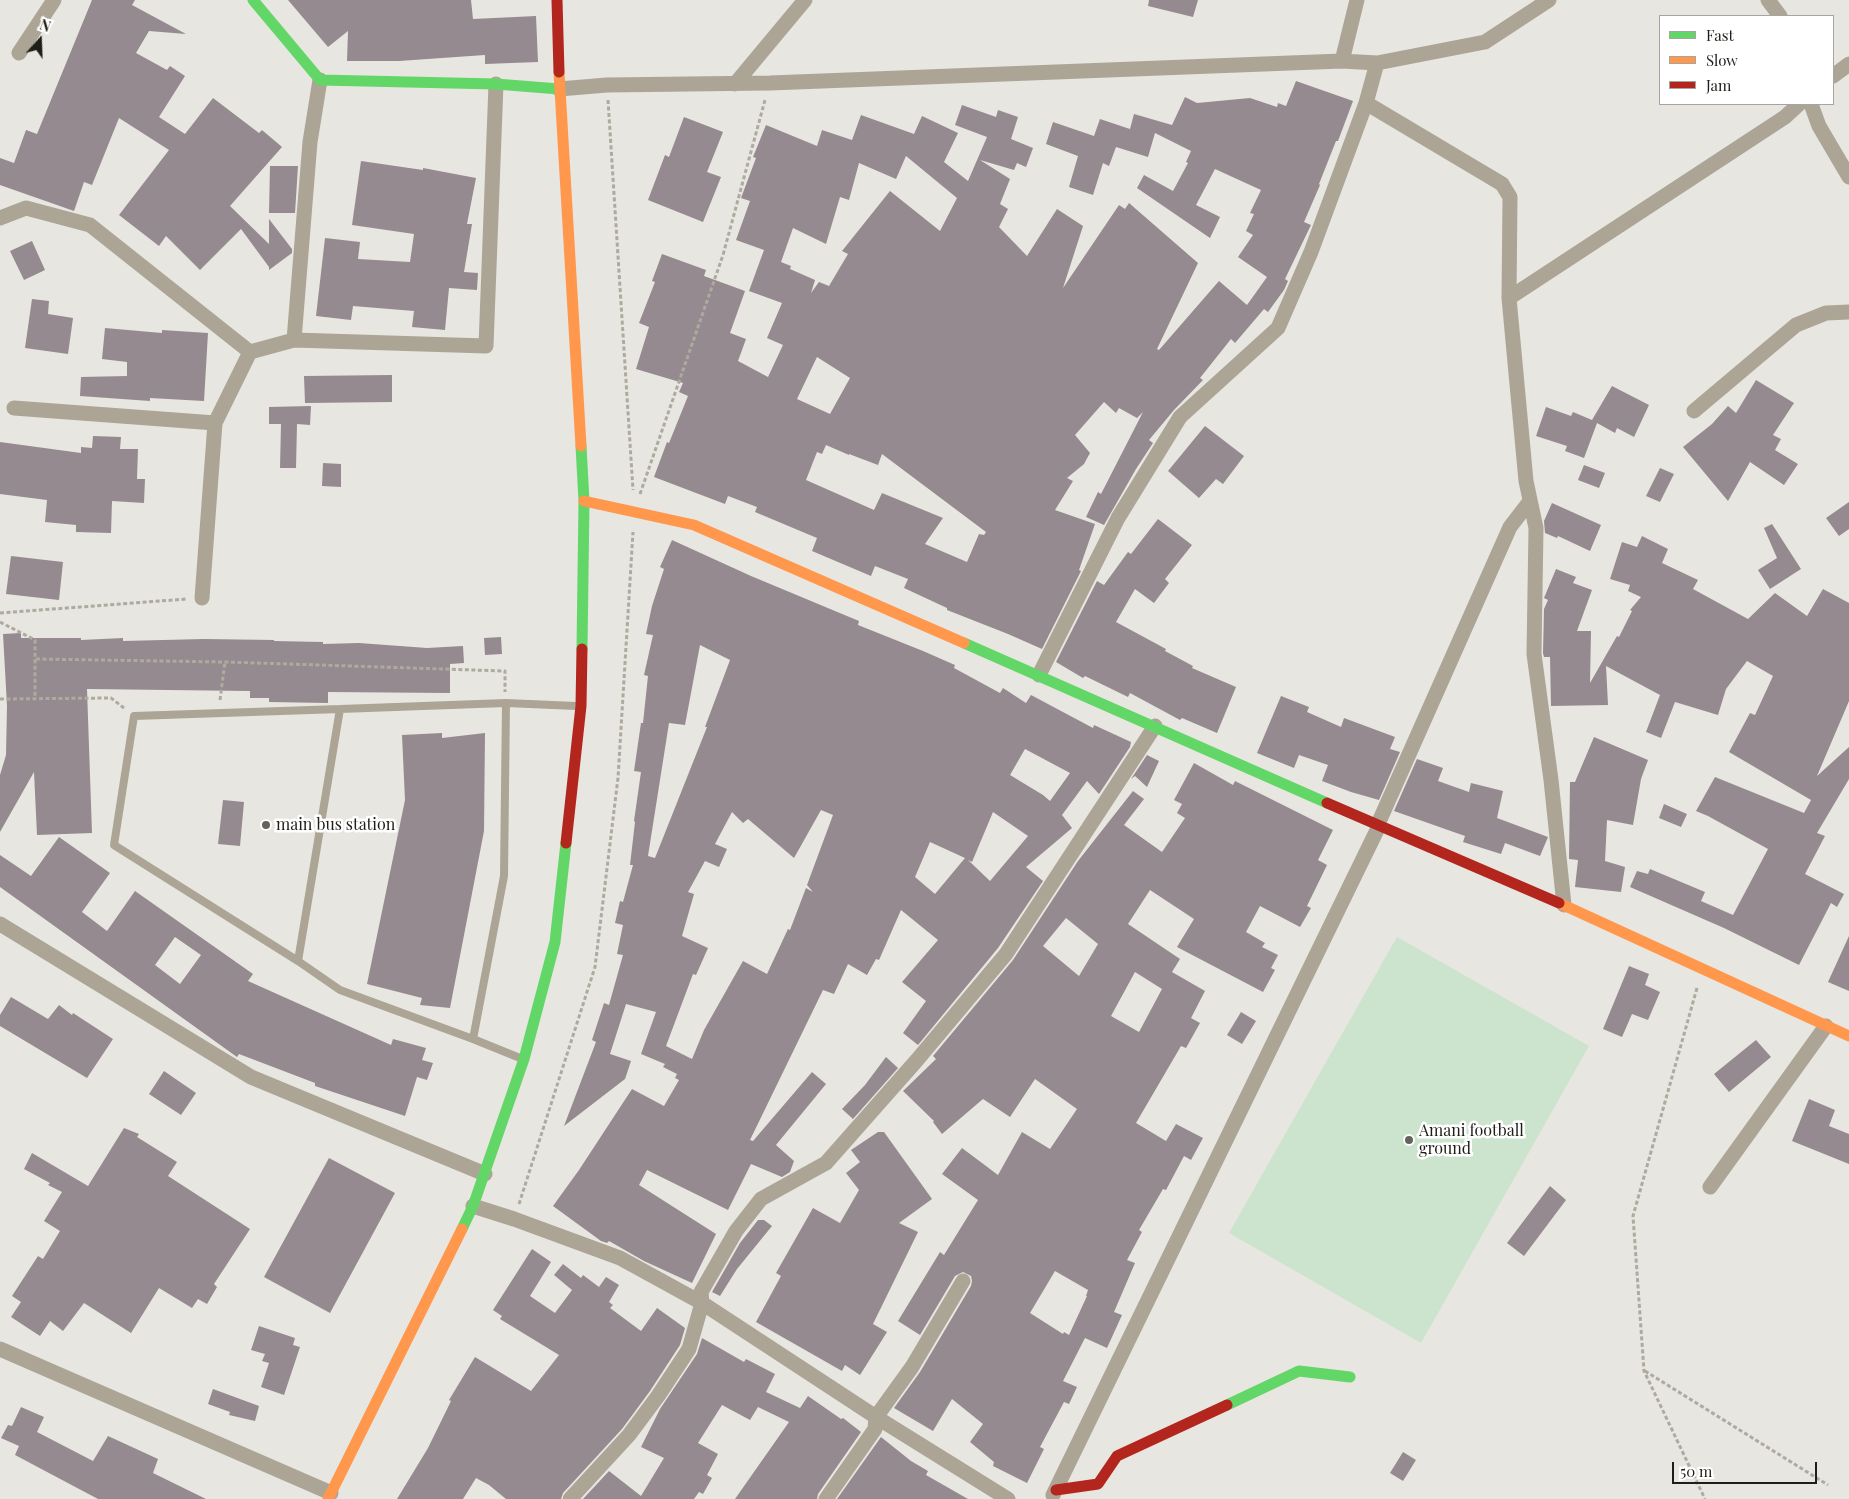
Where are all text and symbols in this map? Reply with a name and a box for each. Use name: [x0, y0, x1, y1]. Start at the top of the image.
north arrow: [15, 15, 65, 65]
text: N: [37, 15, 53, 36]
legend: [1659, 15, 1834, 105]
text: Fast: [1706, 25, 1734, 45]
text: Slow: [1706, 50, 1738, 70]
text: Jam: [1706, 75, 1731, 95]
place label: main bus station: [276, 815, 395, 835]
marker: main bus station: [260, 819, 272, 831]
place label: Amani football ground: [1419, 1121, 1524, 1159]
marker: Amani football ground: [1403, 1134, 1415, 1146]
scale bar: [1674, 1452, 1819, 1484]
text: 50 m: [1680, 1461, 1712, 1481]

